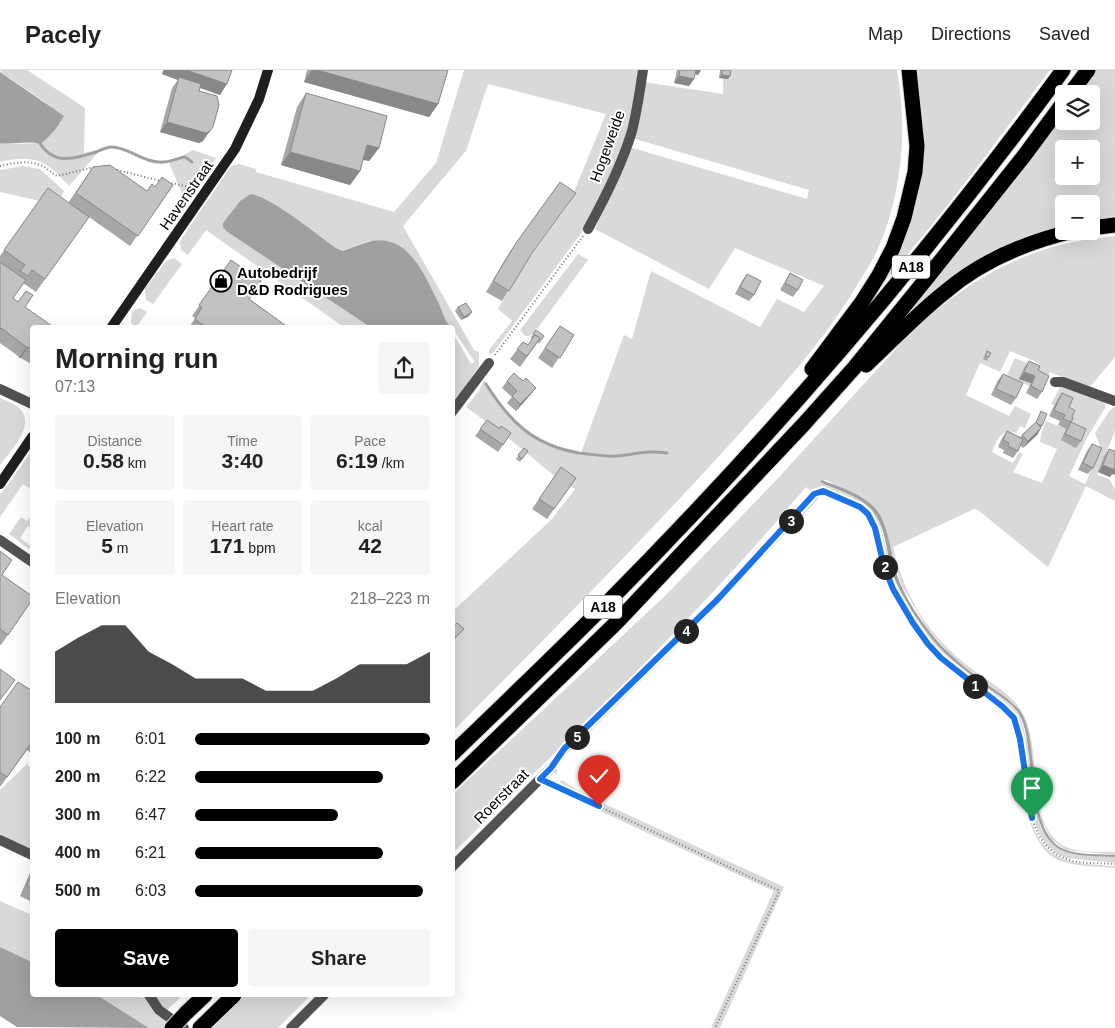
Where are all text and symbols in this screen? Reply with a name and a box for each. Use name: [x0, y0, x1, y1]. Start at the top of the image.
text: Pacely: [25, 21, 101, 48]
text: Map: [868, 24, 903, 44]
text: Directions: [931, 24, 1011, 44]
text: Saved: [1039, 24, 1090, 44]
map controls: [1055, 85, 1100, 240]
button: layers: [1055, 85, 1100, 130]
street label: Hogeweide: [586, 108, 628, 184]
button: +: [1055, 140, 1100, 185]
street label: Havenstraat: [156, 156, 217, 233]
button: −: [1055, 195, 1100, 240]
road number: A18: [892, 256, 930, 278]
place label: Autobedrijf D&D Rodrigues: [237, 264, 348, 298]
shop icon: Autobedrijf D&D Rodrigues: [209, 269, 233, 293]
button: share: [378, 342, 430, 394]
text: Morning run: [55, 343, 218, 374]
text: 07:13: [55, 378, 95, 395]
text: Distance: [88, 433, 142, 449]
text: Time: [227, 433, 258, 449]
text: Pace: [354, 433, 386, 449]
text: 0.58: [83, 449, 124, 472]
text: 3:40: [221, 449, 264, 472]
text: 6:19: [336, 449, 378, 472]
text: km: [124, 455, 147, 471]
text: /km: [378, 455, 404, 471]
pin: 3: [778, 508, 804, 534]
text: 3: [788, 513, 795, 529]
text: Elevation: [86, 518, 144, 534]
text: Heart rate: [211, 518, 274, 534]
text: kcal: [358, 518, 383, 534]
text: 5: [101, 534, 113, 557]
text: 171: [209, 534, 244, 557]
text: 42: [358, 534, 382, 557]
text: m: [113, 540, 128, 556]
text: bpm: [244, 540, 276, 556]
pin: 2: [872, 554, 898, 580]
text: 2: [882, 559, 889, 575]
text: Elevation: [55, 590, 121, 607]
text: 218–223 m: [350, 590, 430, 607]
road number: A18: [584, 596, 622, 618]
pin: 4: [674, 618, 698, 644]
text: 4: [683, 623, 690, 639]
pin: 1: [962, 674, 988, 698]
text: 1: [972, 678, 979, 694]
pin: 5: [564, 724, 590, 750]
text: 5: [574, 729, 581, 745]
text: 100 m: [55, 730, 100, 747]
text: 6:01: [135, 730, 166, 747]
pin: [578, 755, 620, 806]
icon: check: [585, 762, 613, 790]
street label: Roerstraat: [470, 765, 532, 827]
pin: [1011, 767, 1053, 818]
text: 200 m: [55, 768, 100, 785]
text: 6:22: [135, 768, 166, 785]
icon: arrive: [1018, 774, 1046, 802]
text: 300 m: [55, 806, 100, 823]
text: 6:47: [135, 806, 166, 823]
text: 400 m: [55, 844, 100, 861]
text: 6:21: [135, 844, 166, 861]
text: 500 m: [55, 882, 100, 899]
text: 6:03: [135, 882, 166, 899]
button: Save: [55, 929, 238, 987]
button: Share: [248, 929, 430, 987]

